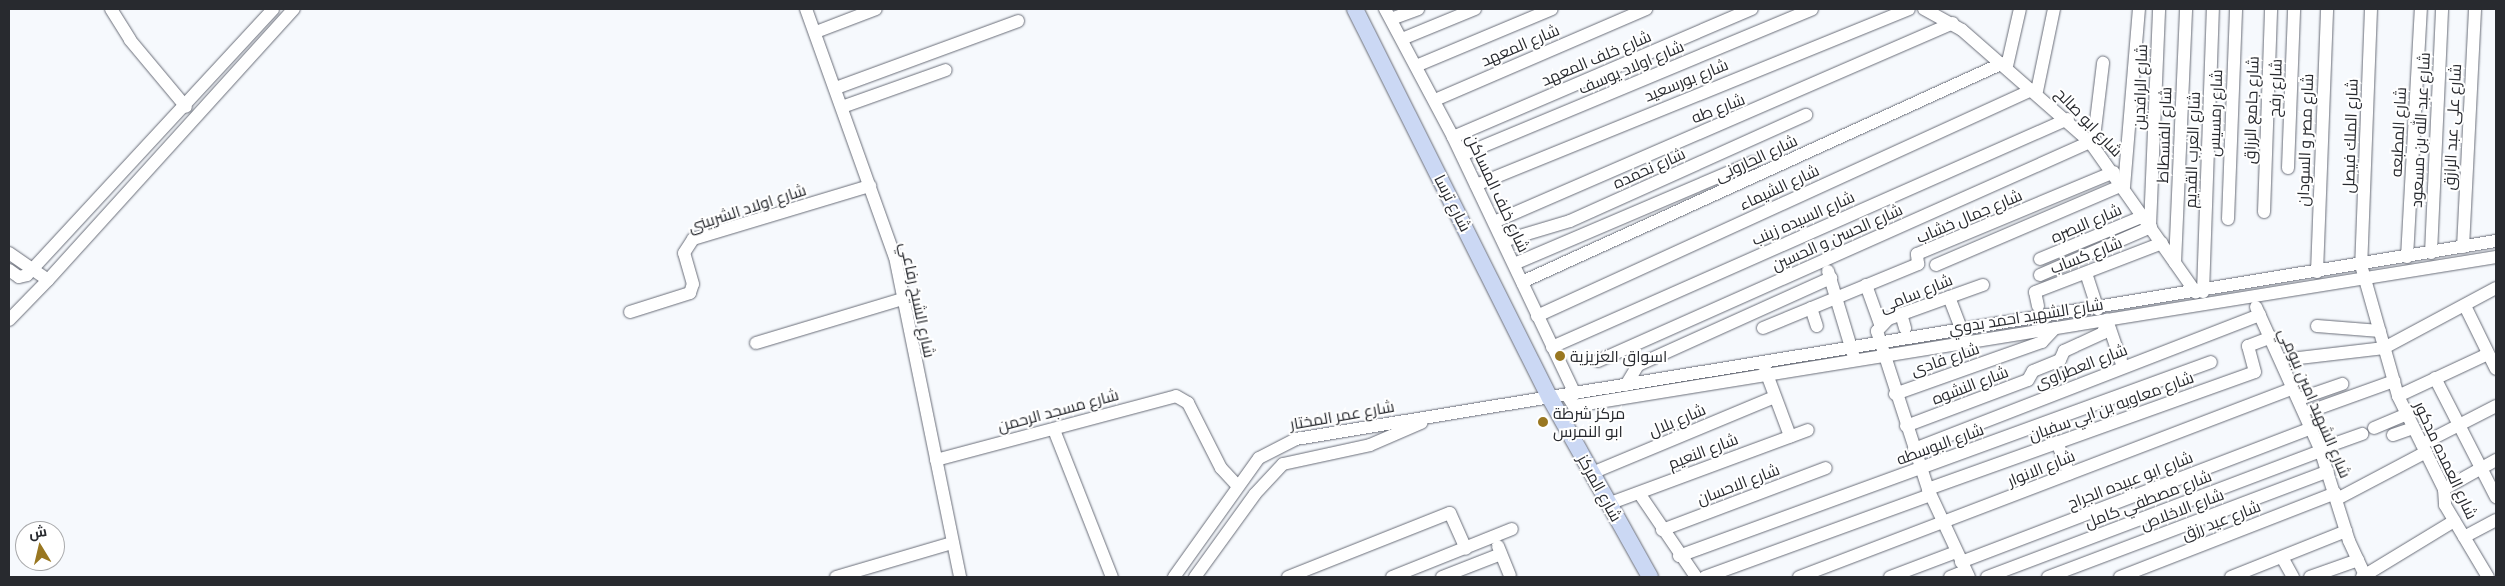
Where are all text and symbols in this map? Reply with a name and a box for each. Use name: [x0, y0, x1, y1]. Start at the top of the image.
street label: شارع المعهد: [1478, 20, 1562, 70]
street label: شارع خلف المعهد: [1538, 26, 1654, 90]
street label: شارع اولاد يوسف: [1575, 36, 1687, 98]
street label: شارع الرافدين: [2129, 44, 2151, 130]
street label: شارع عبد الله بن مسعود: [2406, 52, 2434, 208]
street label: شارع بورسعيد: [1641, 54, 1731, 106]
street label: شارع جامع الرزاق: [2240, 56, 2262, 164]
street label: شارع رفح: [2264, 58, 2286, 118]
street label: شارع على عبد الرازق: [2439, 63, 2465, 191]
street label: شارع رمسيس: [2204, 69, 2226, 157]
street label: شارع مصر و السودان: [2293, 73, 2317, 207]
street label: شارع الملك فيصل: [2338, 78, 2362, 194]
street label: شارع ابو صالح: [2051, 84, 2127, 160]
street label: شارع المطبعه: [2386, 86, 2410, 178]
street label: شارع الفسطاط: [2153, 87, 2175, 183]
street label: شارع طه: [1689, 89, 1747, 127]
street label: شارع العرب القديم: [2180, 91, 2204, 209]
street label: شارع الحارونى: [1712, 130, 1800, 186]
street label: شارع خلف المساكن: [1462, 131, 1534, 255]
street label: شارع نحمده: [1610, 144, 1688, 192]
street label: شارع الشيماء: [1736, 160, 1822, 214]
street label: شارع ترسا: [1430, 171, 1476, 235]
street label: شارع اولاد الشربينى: [686, 180, 808, 236]
street label: شارع جمال خشاب: [1913, 185, 2025, 247]
street label: شارع السيده زينب: [1749, 187, 1857, 249]
street label: شارع الحسن و الحسين: [1768, 199, 1906, 275]
street label: شارع البصره: [2048, 199, 2124, 247]
street label: شارع كساب: [2047, 232, 2125, 278]
street label: شارع الشيخ رفاعي: [896, 240, 940, 360]
street label: شارع سامى: [1877, 270, 1955, 316]
street label: شارع الشهيد احمد بدوي: [1947, 294, 2105, 338]
street label: شارع الشهيد امين بيومي: [2275, 325, 2355, 481]
street label: شارع فادى: [1908, 338, 1982, 380]
street label: شارع العطراوى: [2032, 340, 2130, 392]
place label: اسواق العزيزية: [1570, 346, 1667, 366]
marker: اسواق العزيزية: [1554, 350, 1566, 362]
street label: شارع النشوه: [1929, 362, 2011, 408]
street label: شارع معاويه بن ابي سفيان: [2026, 367, 2196, 445]
street label: شارع مسجد الرحمن: [995, 385, 1121, 435]
street label: شارع عمر المختار: [1288, 396, 1396, 434]
street label: شارع العمده مدكور: [2410, 398, 2482, 522]
street label: شارع بلال: [1646, 399, 1708, 441]
place label: مركز شرطة ابو النمرس: [1553, 403, 1625, 441]
marker: مركز شرطة ابو النمرس: [1537, 416, 1549, 428]
street label: شارع البوسطه: [1894, 419, 1986, 469]
street label: شارع النعيم: [1665, 429, 1741, 473]
street label: شارع الانوار: [2004, 446, 2078, 490]
street label: شارع ابو عبيده الجراح: [2064, 447, 2196, 513]
street label: شارع المركز: [1574, 451, 1626, 525]
street label: شارع الاحسان: [1694, 459, 1782, 509]
street label: شارع مصطفي كامل: [2082, 466, 2214, 532]
street label: شارع الاخلاص: [2138, 484, 2226, 534]
street label: شارع عيد رزق: [2179, 496, 2263, 544]
north arrow: [15, 521, 65, 571]
text: ش: [28, 522, 48, 541]

